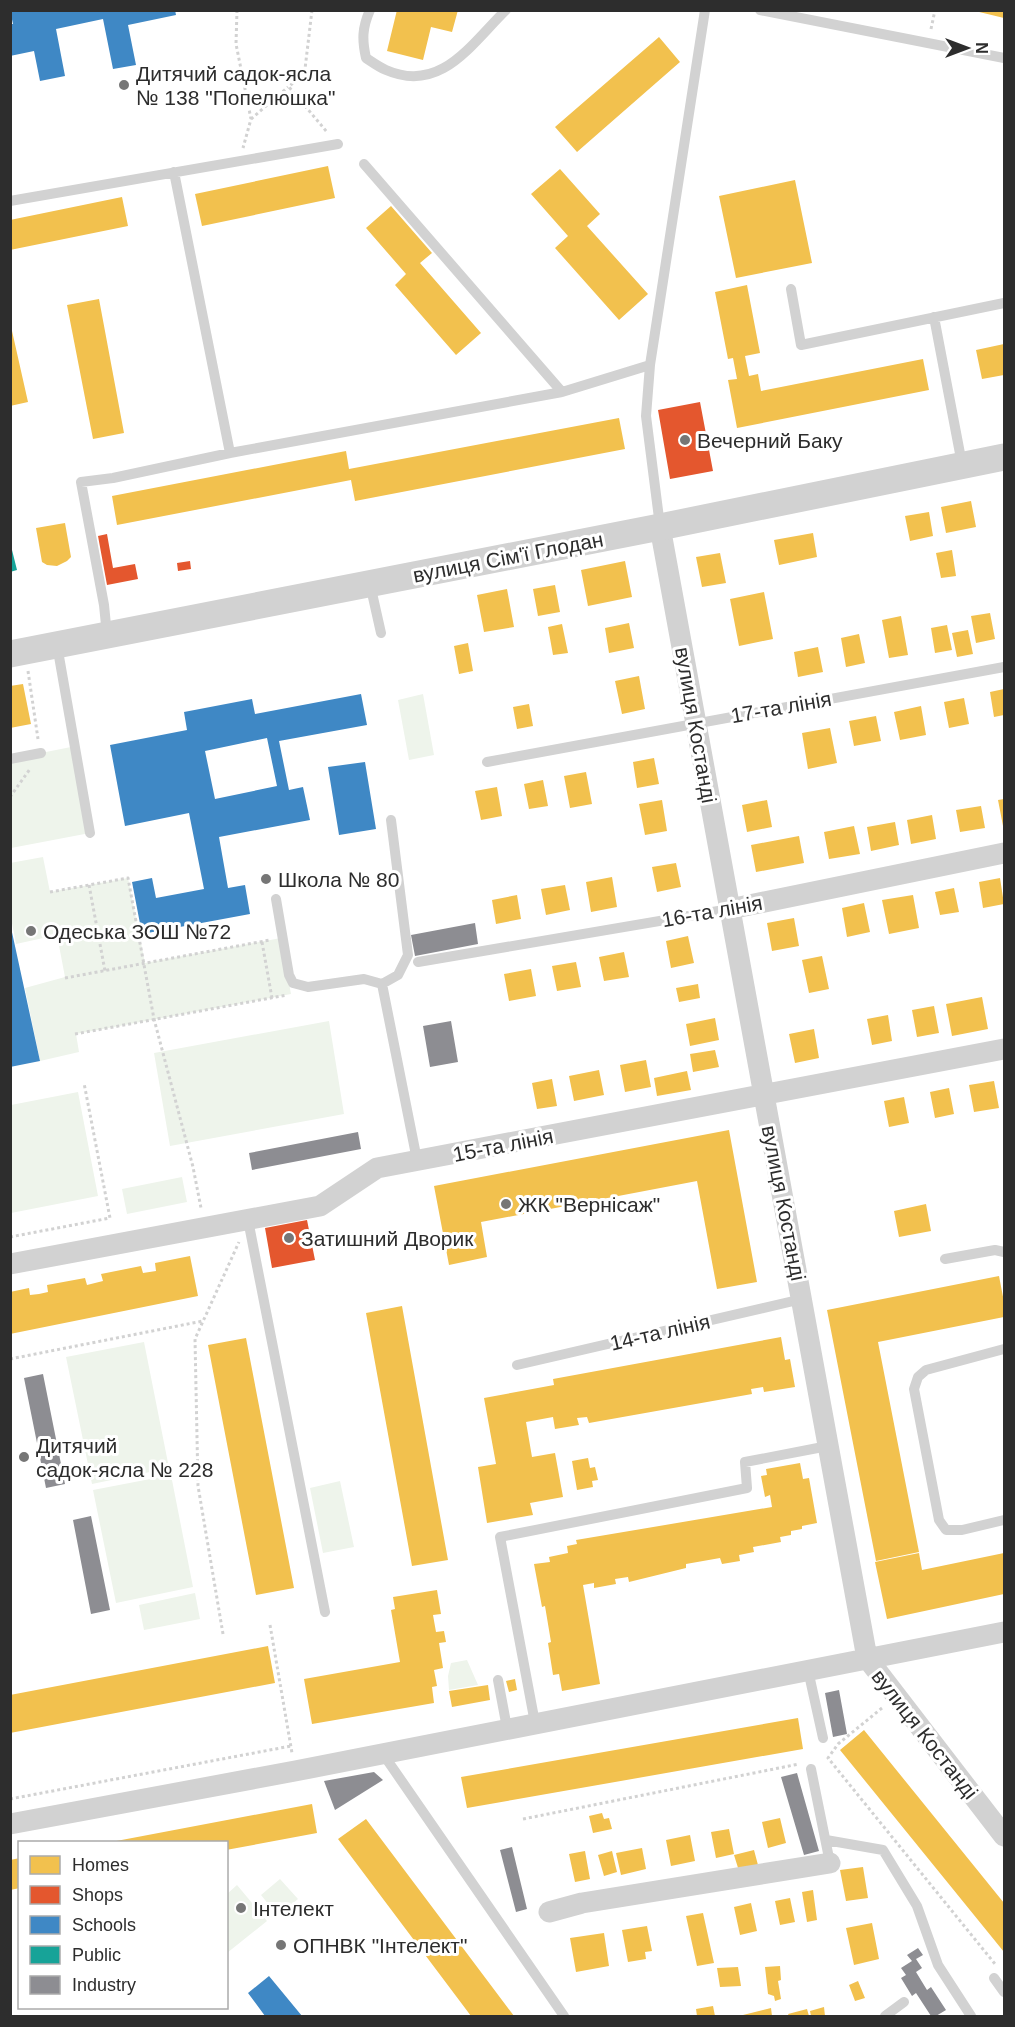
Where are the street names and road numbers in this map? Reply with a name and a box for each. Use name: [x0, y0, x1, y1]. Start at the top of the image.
street label: вулиця Сім'ї Глодан: [411, 527, 605, 587]
street label: вулиця Костанді: [671, 645, 721, 805]
street label: 17-та лінія: [729, 687, 833, 727]
street label: 16-та лінія: [660, 891, 764, 931]
street label: вулиця Костанді: [758, 1123, 810, 1283]
street label: 15-та лінія: [451, 1124, 555, 1166]
street label: 14-та лінія: [608, 1309, 712, 1355]
street label: вулиця Костанді: [867, 1665, 983, 1803]

